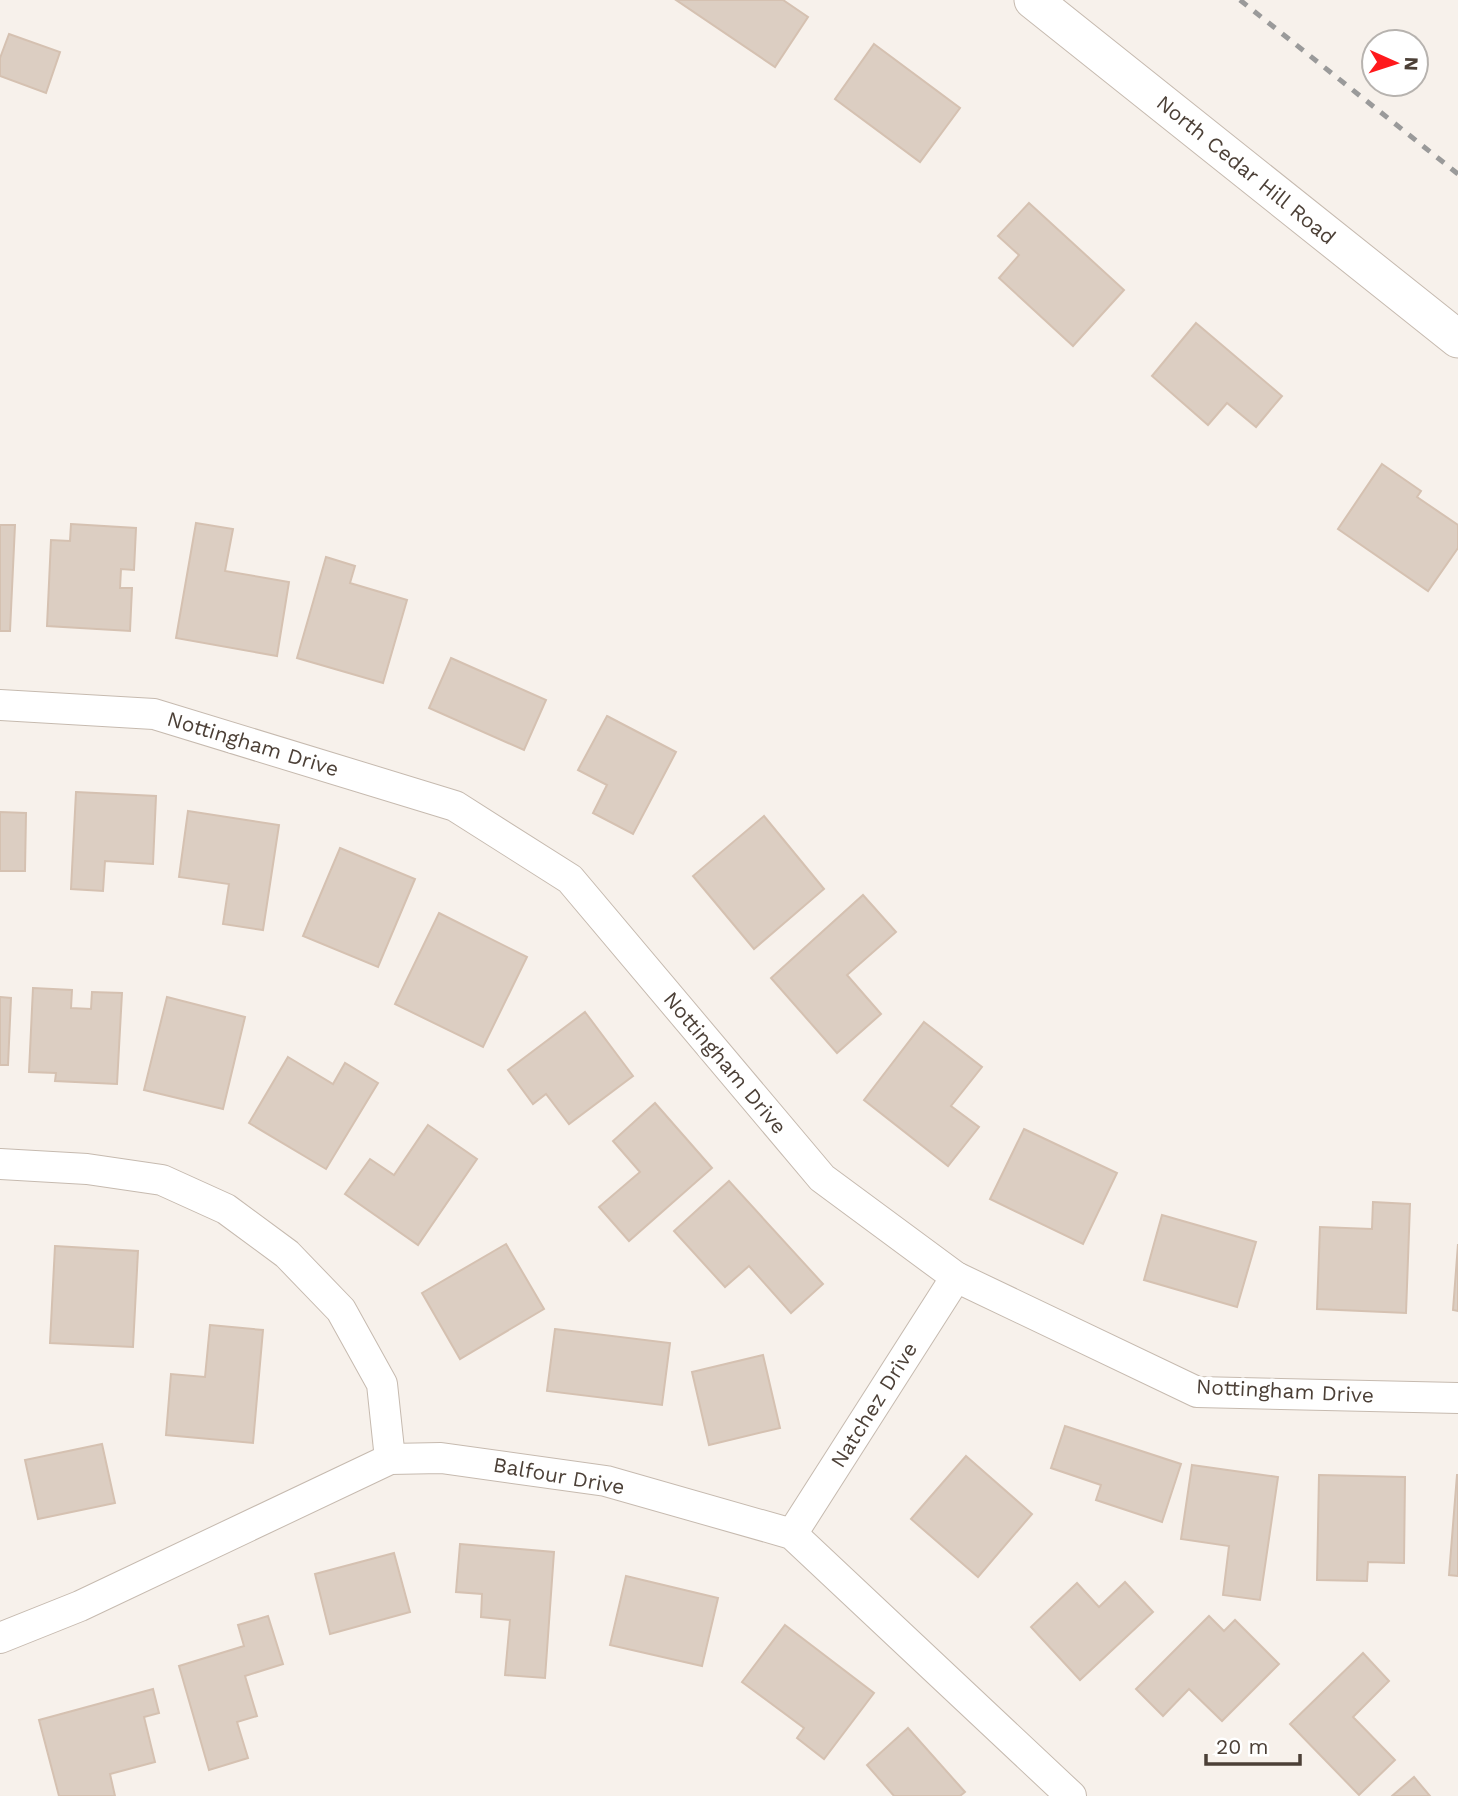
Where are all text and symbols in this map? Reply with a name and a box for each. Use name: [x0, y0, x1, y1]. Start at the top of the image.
north arrow: [1360, 28, 1430, 98]
text: N: [1400, 56, 1423, 72]
street label: North Cedar Hill Road: [1152, 90, 1341, 250]
street label: Nottingham Drive: [164, 706, 342, 781]
street label: Nottingham Drive: [659, 986, 792, 1139]
street label: Natchez Drive: [825, 1337, 922, 1472]
street label: Nottingham Drive: [1196, 1373, 1375, 1408]
street label: Balfour Drive: [491, 1452, 627, 1499]
scale bar: [1206, 1722, 1300, 1766]
text: 20 m: [1216, 1734, 1268, 1759]

